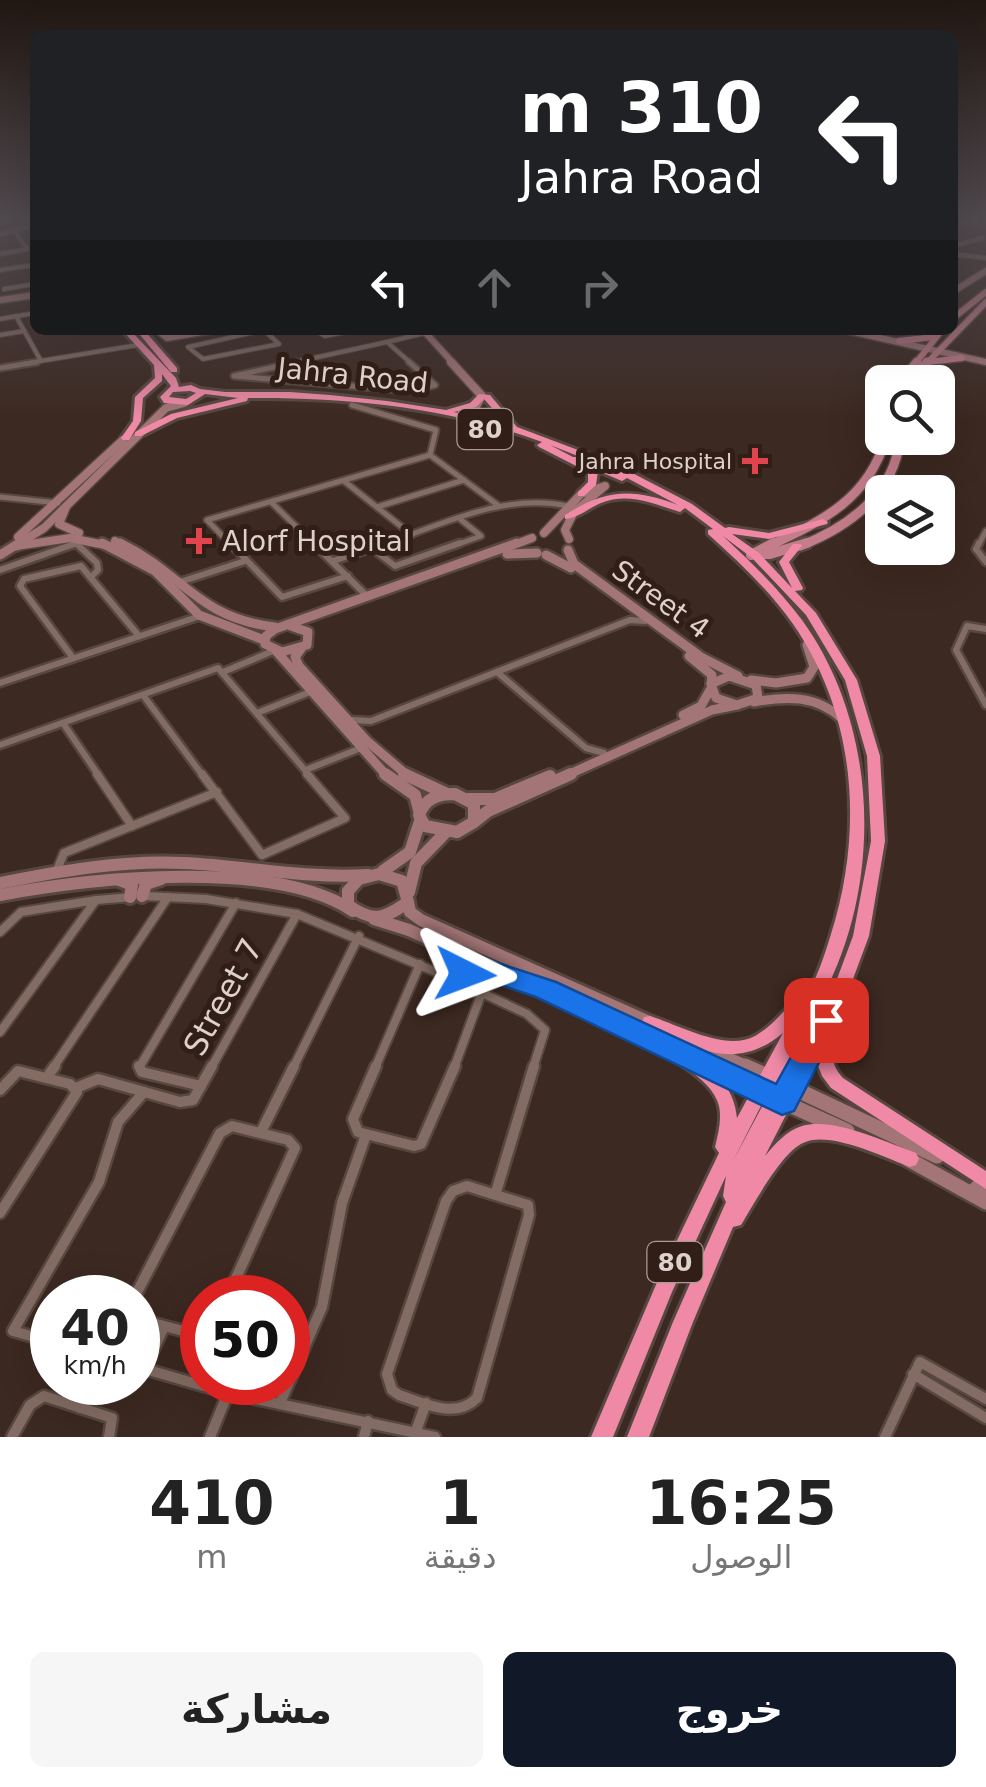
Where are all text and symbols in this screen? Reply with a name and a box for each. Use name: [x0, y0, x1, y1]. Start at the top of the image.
text: 310 m: [520, 67, 763, 149]
icon: left: [798, 70, 928, 200]
text: Jahra Road: [520, 151, 763, 204]
icon: left: [362, 260, 417, 315]
icon: ahead: [467, 260, 522, 315]
icon: right: [572, 260, 627, 315]
street label: Jahra Road: [274, 351, 430, 400]
map controls: [865, 365, 955, 565]
button: search: [865, 365, 955, 455]
road number: 80: [458, 409, 512, 449]
marker: Jahra Hospital: [742, 448, 768, 474]
place label: Jahra Hospital: [577, 449, 732, 474]
button: layers: [865, 475, 955, 565]
place label: Alorf Hospital: [222, 525, 411, 558]
marker: Alorf Hospital: [186, 528, 212, 554]
street label: Street 4: [606, 553, 716, 646]
position arrow: [413, 922, 517, 1026]
street label: Street 7: [175, 932, 271, 1062]
pin: [784, 978, 869, 1063]
icon: arrive: [799, 993, 854, 1048]
road number: 80: [648, 1242, 702, 1282]
speed limit sign: 50: [180, 1275, 310, 1405]
text: 40: [60, 1299, 130, 1357]
text: km/h: [63, 1351, 127, 1380]
text: 410: [149, 1468, 275, 1538]
text: 1: [439, 1468, 481, 1538]
text: 16:25: [646, 1468, 837, 1538]
text: m: [196, 1538, 228, 1576]
text: دقيقة: [424, 1538, 496, 1576]
text: الوصول: [690, 1538, 792, 1576]
button: مشاركة: [30, 1652, 483, 1767]
button: خروج: [503, 1652, 956, 1767]

